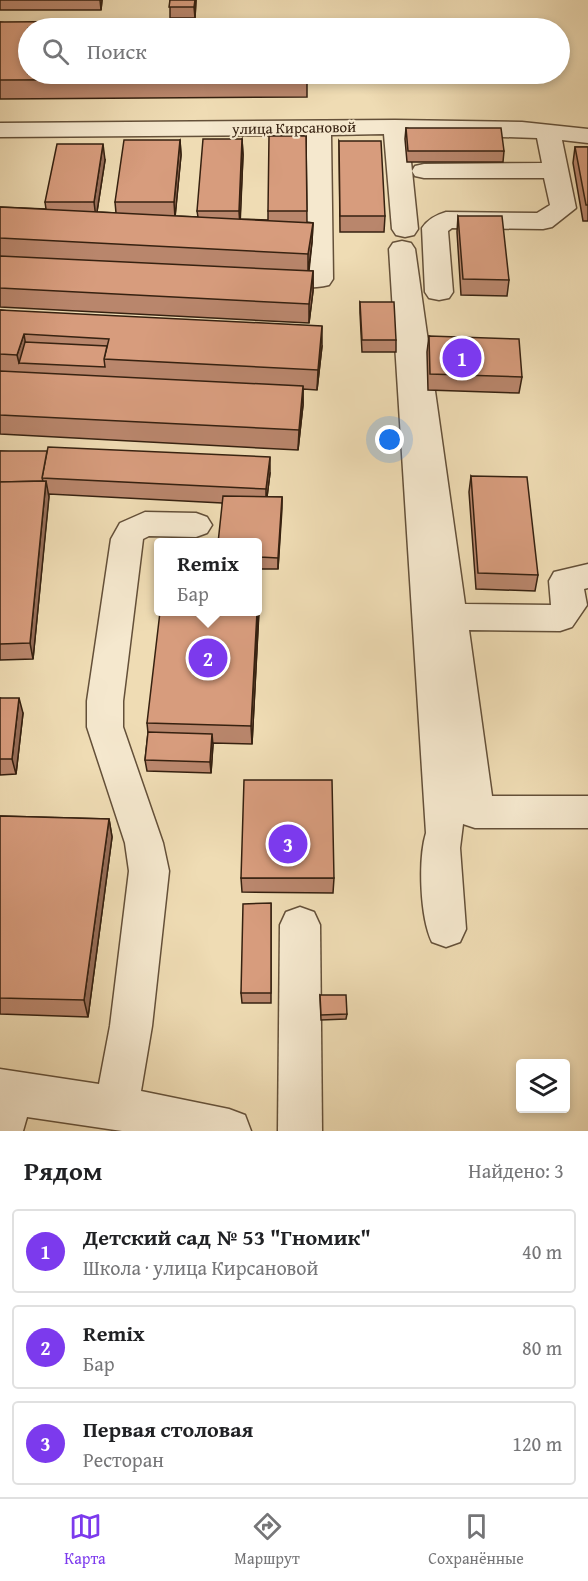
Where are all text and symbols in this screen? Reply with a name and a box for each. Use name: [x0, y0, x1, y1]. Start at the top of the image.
search box: [18, 18, 570, 84]
icon: search: [39, 35, 72, 68]
text: Поиск: [87, 35, 147, 67]
street label: улица Кирсановой: [231, 116, 356, 139]
pin: 1: [442, 336, 482, 380]
your location: [375, 425, 404, 454]
popup: [154, 538, 262, 616]
text: Remix: [177, 547, 239, 579]
text: Бар: [177, 579, 209, 608]
pin: 2: [188, 636, 228, 680]
pin: 3: [268, 822, 308, 866]
map controls: [516, 1059, 570, 1113]
button: layers: [516, 1059, 570, 1113]
text: Рядом: [24, 1151, 102, 1190]
text: Найдено: 3: [468, 1156, 564, 1185]
text: Детский сад № 53 "Гномик": [83, 1221, 371, 1253]
text: 1: [40, 1237, 51, 1266]
text: 40 m: [522, 1237, 562, 1266]
text: Школа · улица Кирсановой: [83, 1253, 318, 1282]
text: Remix: [83, 1317, 145, 1349]
text: 2: [40, 1333, 51, 1362]
text: 80 m: [522, 1333, 562, 1362]
text: Бар: [83, 1349, 115, 1378]
text: Первая столовая: [83, 1413, 253, 1445]
text: 3: [40, 1429, 51, 1458]
text: 120 m: [512, 1429, 562, 1458]
text: Ресторан: [83, 1445, 164, 1474]
tab: Карта: [64, 1510, 106, 1570]
tab: Маршрут: [234, 1510, 300, 1570]
tab: Сохранённые: [428, 1510, 524, 1570]

